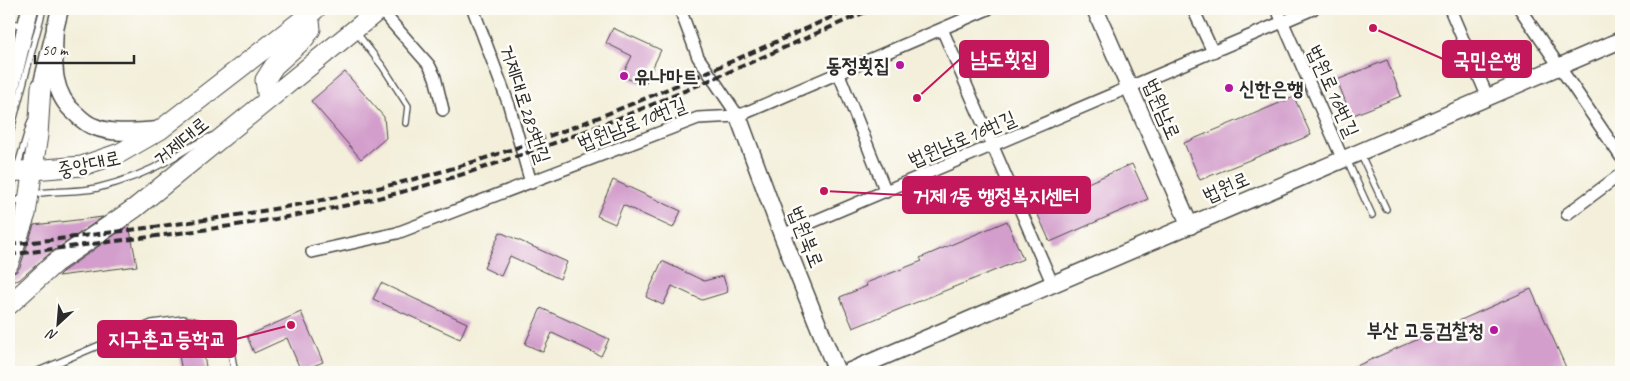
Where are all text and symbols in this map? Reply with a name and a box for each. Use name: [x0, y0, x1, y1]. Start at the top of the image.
scale bar: [35, 32, 134, 64]
text: 50 m: [42, 41, 69, 60]
street label: 거제대로285번길: [494, 41, 556, 167]
callout: 남도횟집: [960, 41, 1048, 77]
street label: 법원로16번길: [1302, 41, 1364, 141]
callout: 국민은행: [1443, 41, 1531, 77]
text: 남도횟집: [970, 46, 1038, 72]
text: 국민은행: [1453, 47, 1521, 73]
place label: 동정횟집: [826, 53, 890, 78]
marker: 동정횟집: [894, 59, 906, 71]
place label: 유나마트: [634, 64, 698, 89]
marker: 유나마트: [618, 70, 630, 82]
street label: 법원남로: [1138, 74, 1186, 144]
place label: 신한은행: [1239, 76, 1303, 101]
marker: 신한은행: [1223, 82, 1235, 94]
street label: 법원남로10번길: [574, 92, 690, 156]
street label: 법원남로16번길: [904, 105, 1020, 173]
street label: 거제대로: [148, 111, 214, 171]
street label: 중앙대로: [55, 145, 123, 183]
street label: 법원로: [1199, 166, 1253, 208]
callout: 거제1동 행정복지센터: [903, 177, 1090, 213]
text: 거제1동 행정복지센터: [913, 183, 1079, 209]
street label: 법원북로: [783, 202, 829, 272]
north arrow: [32, 298, 82, 348]
place label: 부산 고등검찰청: [1367, 318, 1484, 343]
callout: 지구촌고등학교: [98, 321, 236, 357]
marker: 부산 고등검찰청: [1488, 324, 1500, 336]
text: N: [43, 325, 60, 345]
text: 지구촌고등학교: [108, 326, 226, 352]

